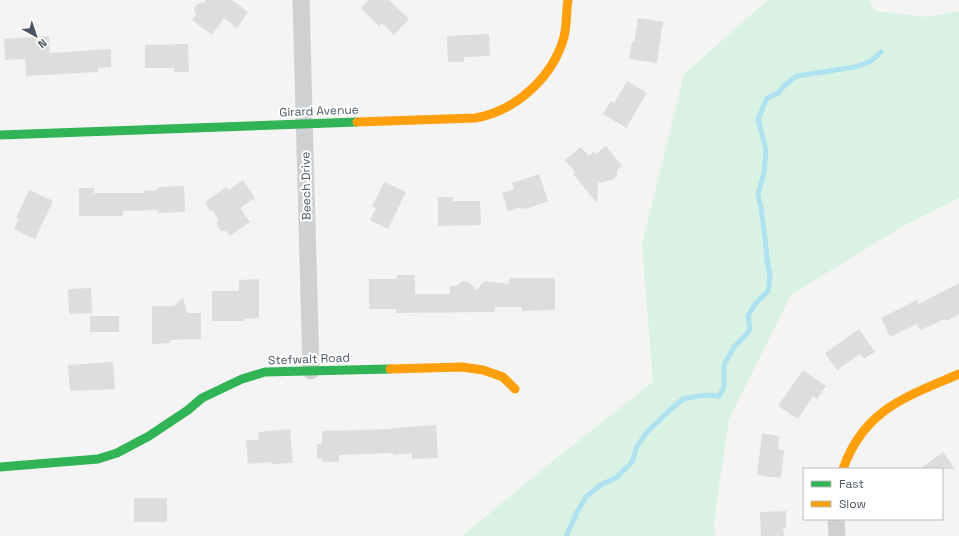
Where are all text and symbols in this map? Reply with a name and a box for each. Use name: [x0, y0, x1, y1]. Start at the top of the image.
north arrow: [16, 16, 56, 56]
text: N: [35, 36, 50, 51]
street label: Girard Avenue: [279, 102, 359, 120]
street label: Beech Drive: [297, 152, 315, 220]
street label: Stefwalt Road: [268, 350, 350, 368]
legend: [803, 468, 943, 520]
text: Fast: [839, 476, 864, 492]
text: Slow: [839, 496, 866, 512]

